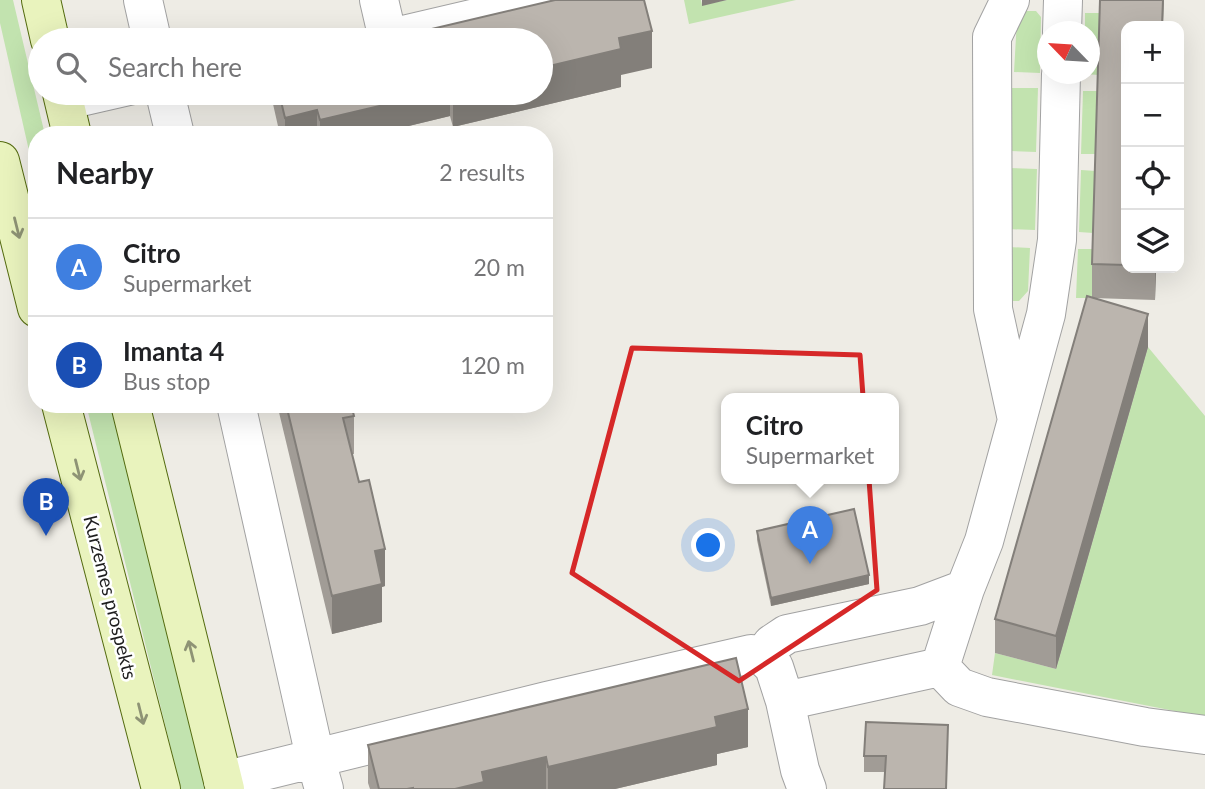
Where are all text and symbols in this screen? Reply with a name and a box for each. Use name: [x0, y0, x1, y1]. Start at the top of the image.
north arrow: [1037, 21, 1100, 84]
map controls: [1121, 21, 1184, 273]
button: +: [1121, 21, 1184, 84]
search box: [28, 28, 553, 105]
icon: search: [52, 48, 90, 86]
text: Search here: [108, 51, 242, 83]
button: −: [1121, 84, 1184, 147]
button: locate: [1121, 147, 1184, 210]
text: Nearby: [56, 154, 154, 190]
text: 2 results: [439, 158, 525, 186]
button: layers: [1121, 210, 1184, 273]
one-way arrow: [11, 216, 24, 239]
text: Citro: [123, 237, 181, 269]
text: A: [71, 253, 87, 281]
text: 20 m: [474, 253, 525, 281]
text: Supermarket: [123, 269, 252, 297]
text: Imanta 4: [123, 335, 224, 367]
text: B: [71, 351, 87, 379]
text: 120 m: [460, 351, 525, 379]
text: Bus stop: [123, 367, 210, 395]
popup: [721, 393, 899, 484]
text: Citro: [746, 409, 803, 441]
text: Supermarket: [746, 441, 874, 469]
one-way arrow: [72, 458, 85, 481]
pin: B: [23, 478, 69, 536]
pin: A: [787, 506, 833, 564]
street label: Kurzemes prospekts: [79, 513, 143, 681]
your location: [691, 528, 725, 562]
one-way arrow: [184, 641, 197, 663]
one-way arrow: [135, 702, 148, 725]

